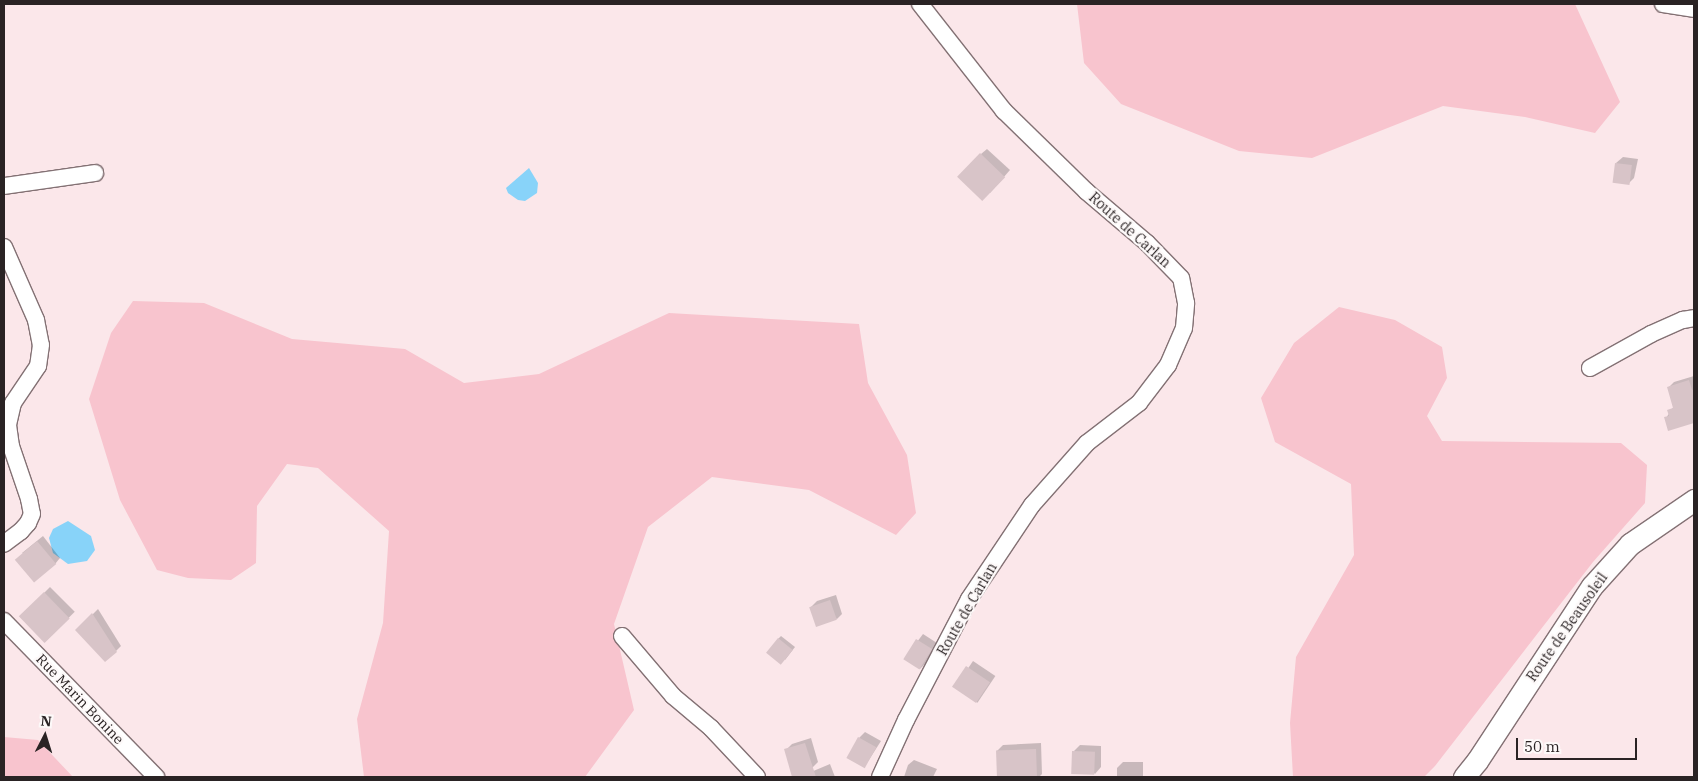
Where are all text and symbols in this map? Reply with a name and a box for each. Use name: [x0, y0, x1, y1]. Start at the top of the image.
street label: Route de Carlan: [1086, 189, 1174, 271]
street label: Route de Carlan: [934, 560, 1000, 658]
street label: Route de Beausoleil: [1523, 569, 1611, 685]
street label: Rue Marin Bonine: [33, 651, 127, 747]
north arrow: [20, 711, 70, 761]
text: N: [40, 712, 53, 731]
scale bar: [1518, 728, 1639, 760]
text: 50 m: [1524, 737, 1560, 756]

